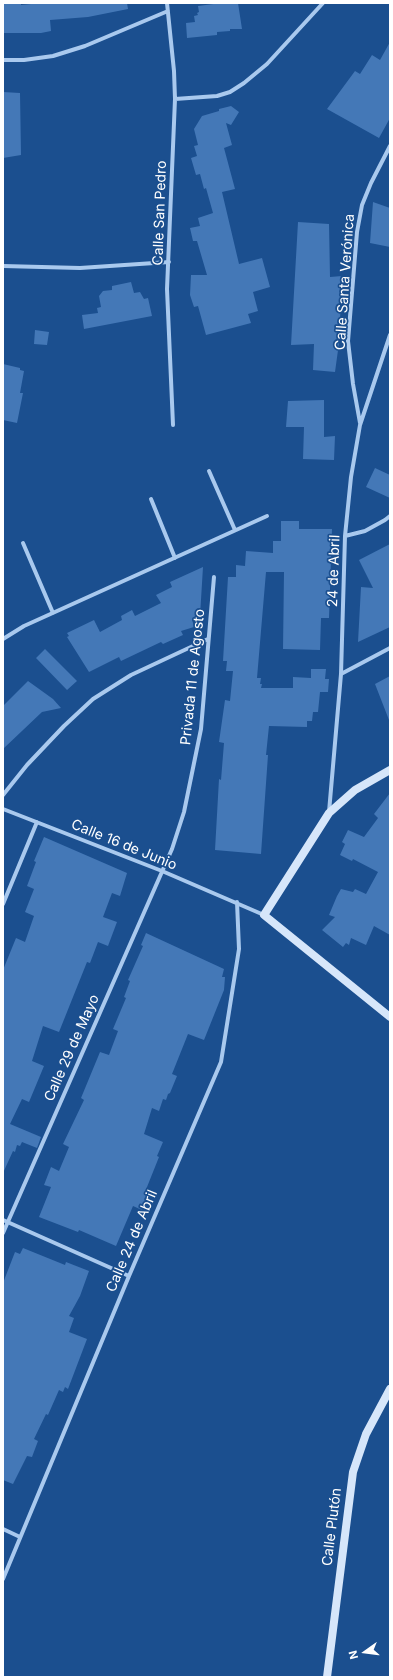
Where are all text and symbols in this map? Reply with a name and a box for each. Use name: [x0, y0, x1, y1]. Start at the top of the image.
street label: Calle San Pedro: [150, 160, 170, 266]
street label: Calle Santa Verónica: [332, 213, 358, 351]
street label: 24 de Abril: [324, 534, 344, 608]
street label: Privada 11 de Agosto: [178, 608, 208, 746]
street label: Calle 16 de Junio: [69, 816, 179, 874]
street label: Calle 29 de Mayo: [41, 992, 103, 1104]
street label: Calle 24 de Abril: [103, 1187, 161, 1295]
street label: Calle Plutón: [319, 1487, 345, 1567]
north arrow: [345, 1632, 385, 1672]
text: N: [346, 1649, 361, 1661]

